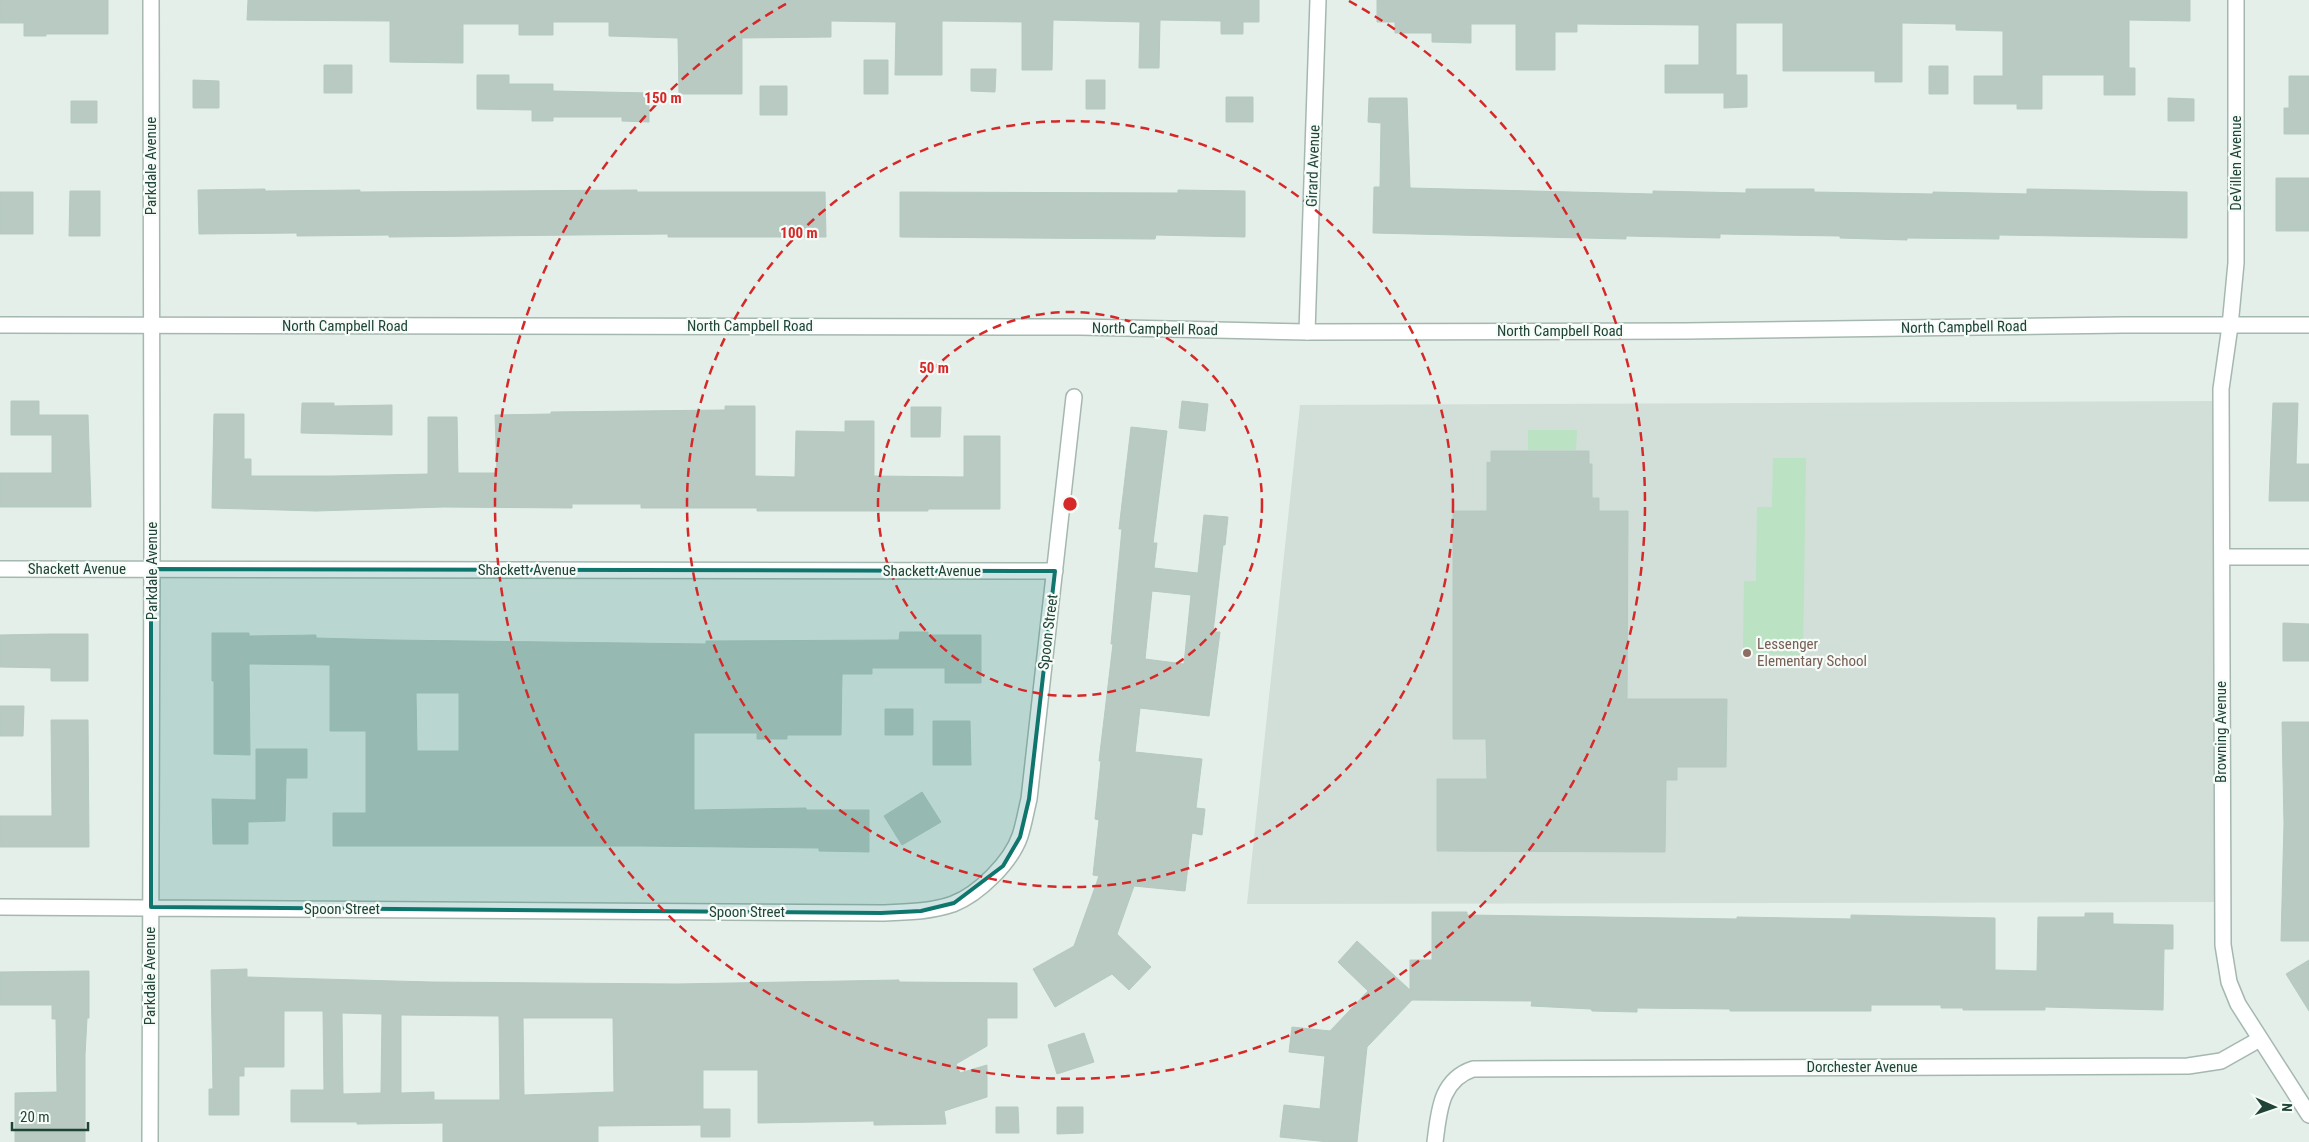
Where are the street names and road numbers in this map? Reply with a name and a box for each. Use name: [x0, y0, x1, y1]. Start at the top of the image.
street label: DeVillen Avenue: [2227, 115, 2245, 211]
street label: Parkdale Avenue: [142, 117, 160, 215]
street label: Girard Avenue: [1303, 125, 1323, 207]
street label: North Campbell Road: [282, 317, 408, 335]
street label: North Campbell Road: [687, 317, 813, 335]
street label: North Campbell Road: [1901, 317, 2027, 337]
street label: North Campbell Road: [1092, 319, 1218, 339]
street label: North Campbell Road: [1497, 322, 1623, 340]
street label: Parkdale Avenue: [143, 522, 161, 620]
street label: Shackett Avenue: [28, 560, 126, 578]
street label: Shackett Avenue: [478, 561, 576, 579]
street label: Shackett Avenue: [883, 562, 981, 580]
street label: Spoon Street: [1034, 593, 1062, 671]
street label: Browning Avenue: [2212, 681, 2230, 783]
street label: Spoon Street: [304, 900, 380, 918]
street label: Spoon Street: [709, 903, 785, 921]
street label: Parkdale Avenue: [141, 927, 159, 1025]
street label: Dorchester Avenue: [1806, 1058, 1918, 1076]

